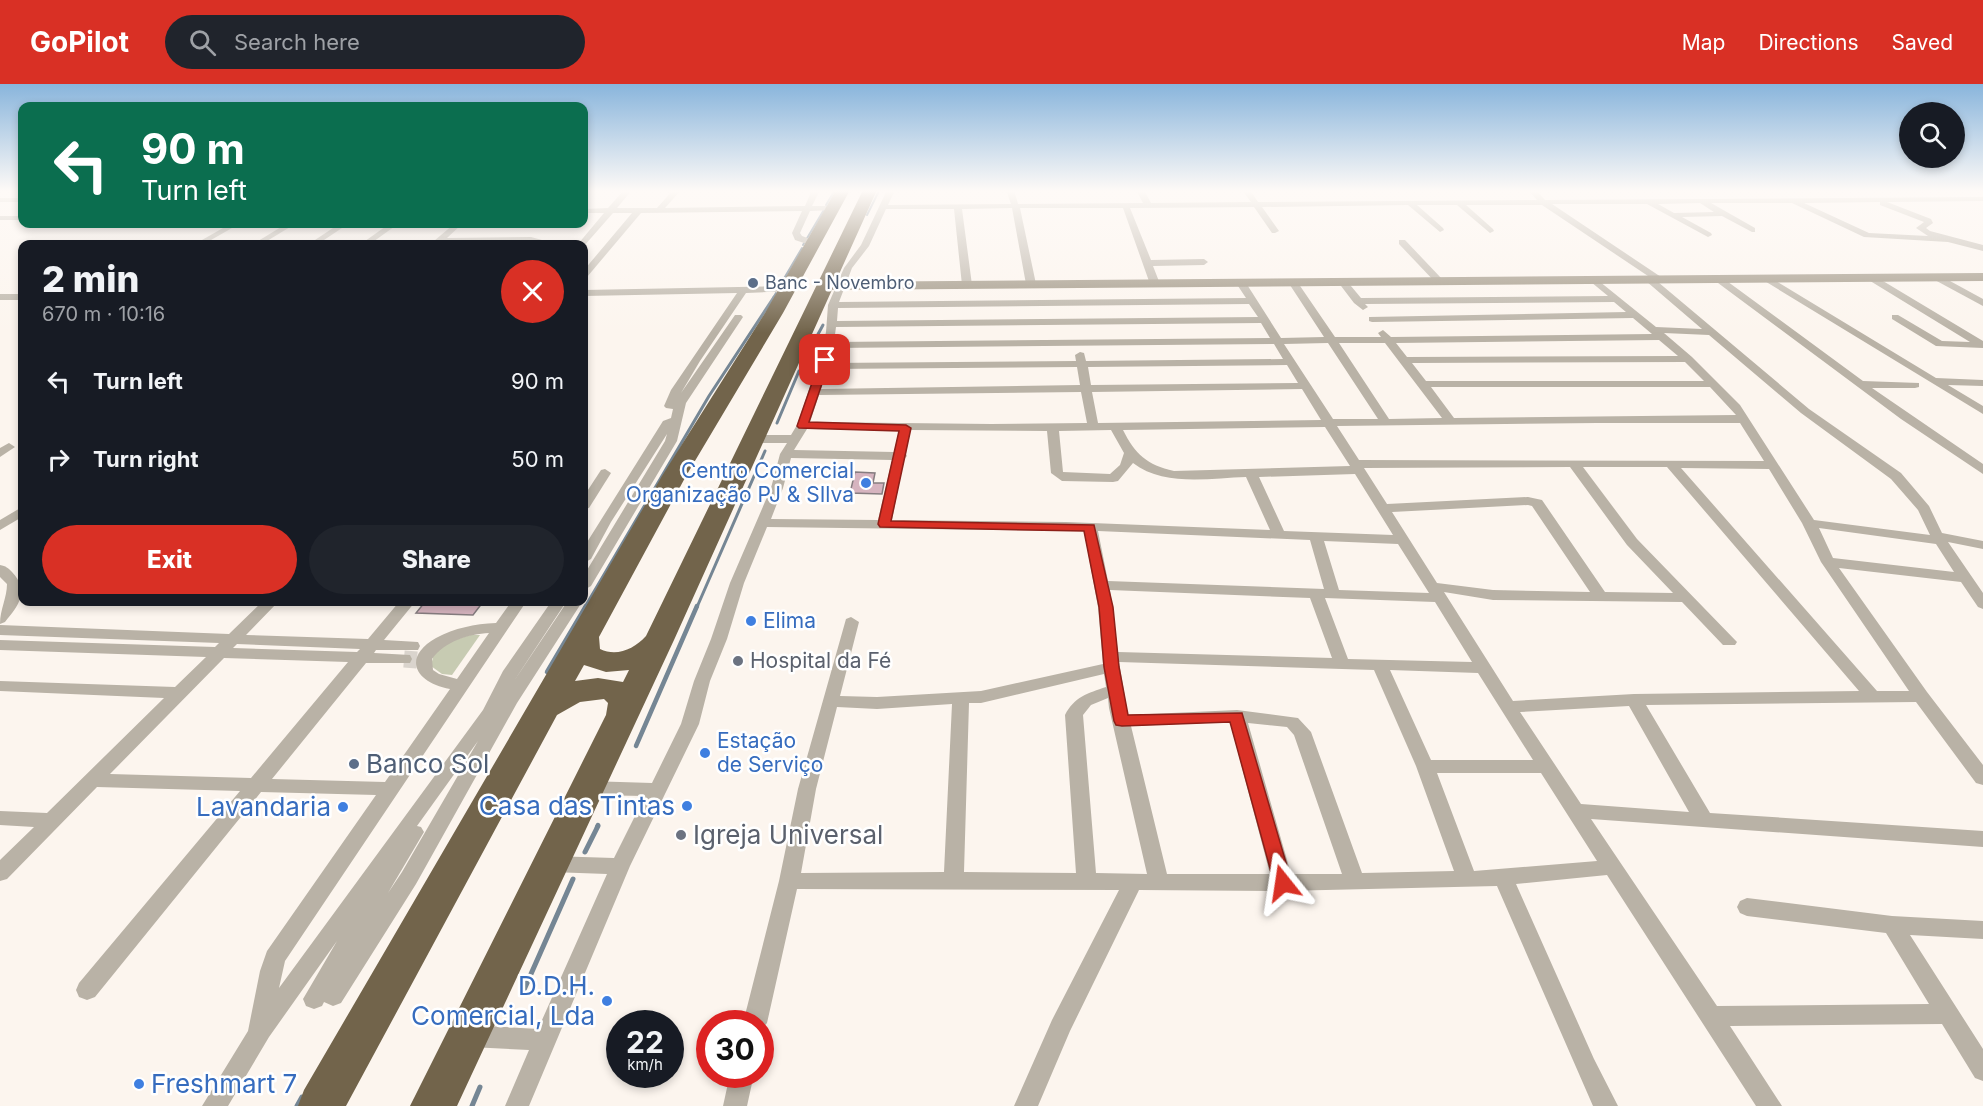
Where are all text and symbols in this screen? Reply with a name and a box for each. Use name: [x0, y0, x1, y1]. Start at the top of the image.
search box: [165, 15, 585, 69]
text: GoPilot: [30, 25, 129, 59]
icon: search: [186, 26, 219, 59]
text: Search here: [234, 29, 360, 55]
text: Map: [1682, 30, 1725, 55]
text: Directions: [1758, 30, 1859, 55]
text: Saved: [1892, 30, 1953, 55]
map controls: [1899, 102, 1965, 168]
button: search: [1899, 102, 1965, 168]
text: 90 m: [141, 123, 245, 174]
icon: left: [42, 126, 120, 204]
text: Turn left: [141, 174, 247, 207]
text: 2 min: [42, 257, 139, 301]
button: close: [501, 260, 564, 323]
place label: Banc - Novembro: [765, 272, 915, 293]
marker: Banc - Novembro: [746, 276, 760, 290]
text: 670 m · 10:16: [42, 302, 165, 326]
pin: [799, 334, 850, 385]
icon: arrive: [808, 343, 841, 376]
icon: left: [42, 365, 75, 398]
text: Turn left: [93, 368, 183, 394]
text: 90 m: [511, 368, 564, 394]
icon: right: [42, 443, 75, 476]
text: Turn right: [93, 446, 199, 472]
text: 50 m: [511, 446, 564, 472]
place label: Centro Comercial Organização PJ & SIlva: [626, 458, 854, 507]
marker: Centro Comercial Organização PJ & SIlva: [859, 476, 873, 490]
button: Exit: [42, 525, 297, 594]
button: Share: [309, 525, 564, 594]
place label: Elima: [763, 608, 816, 633]
marker: Elima: [744, 614, 758, 628]
place label: Hospital da Fé: [750, 648, 891, 673]
marker: Hospital da Fé: [731, 654, 745, 668]
place label: Estação de Serviço: [717, 728, 823, 777]
marker: Estação de Serviço: [698, 746, 712, 760]
place label: Banco Sol: [366, 748, 489, 779]
marker: Banco Sol: [347, 757, 361, 771]
place label: Casa das Tintas: [479, 790, 675, 821]
place label: Lavandaria: [196, 791, 331, 822]
marker: Casa das Tintas: [680, 799, 694, 813]
marker: Lavandaria: [336, 800, 350, 814]
place label: Igreja Universal: [693, 819, 883, 850]
marker: Igreja Universal: [674, 828, 688, 842]
position arrow: [1251, 851, 1315, 915]
place label: D.D.H. Comercial, Lda: [411, 970, 595, 1031]
marker: D.D.H. Comercial, Lda: [600, 994, 614, 1008]
speed limit sign: 30: [696, 1010, 774, 1088]
text: 22: [626, 1024, 664, 1060]
text: km/h: [627, 1055, 663, 1074]
place label: Freshmart 7: [151, 1068, 297, 1099]
marker: Freshmart 7: [132, 1077, 146, 1091]

